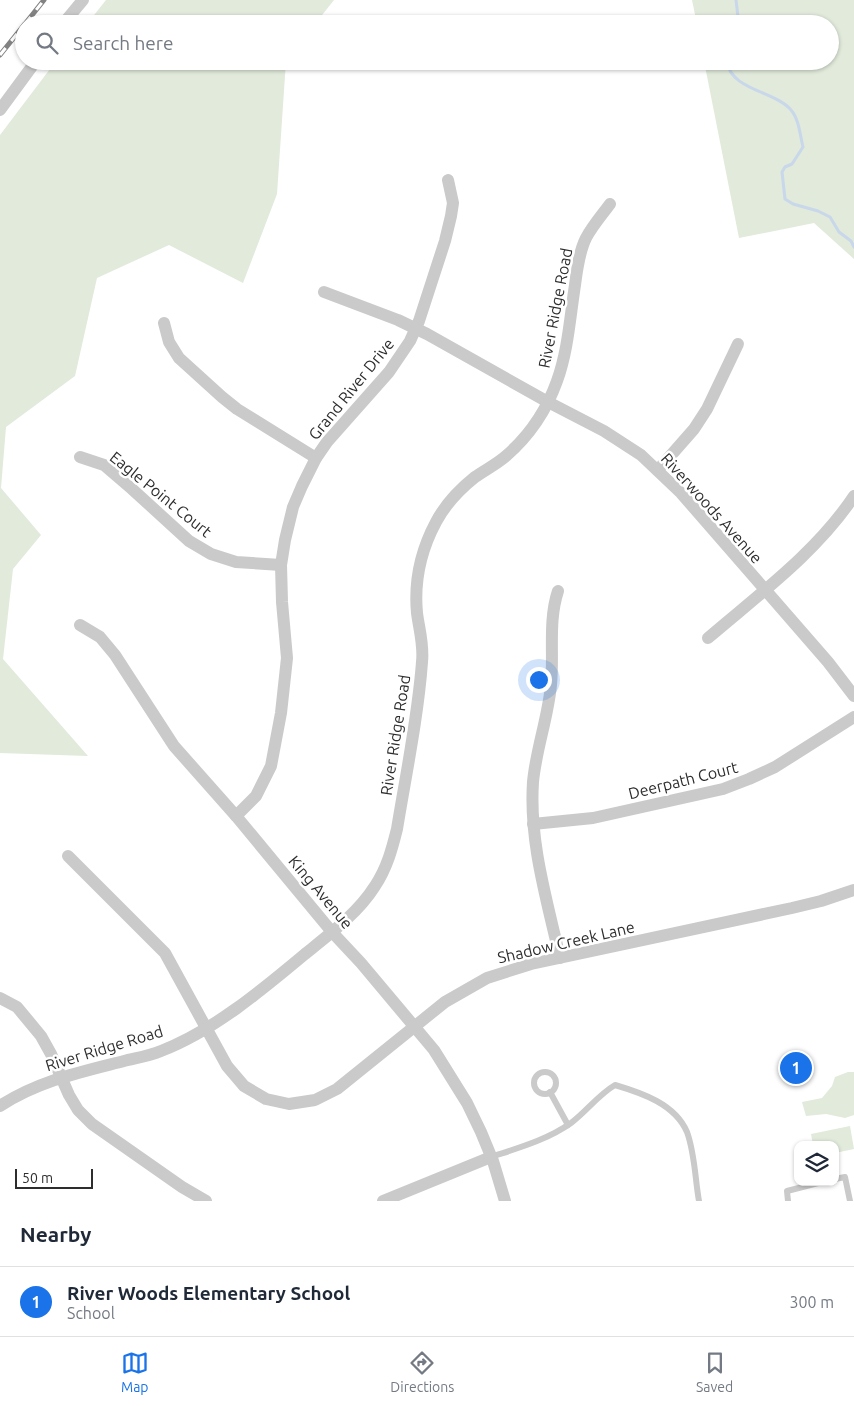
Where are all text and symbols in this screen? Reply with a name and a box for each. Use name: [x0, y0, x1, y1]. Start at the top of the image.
search box: [15, 15, 839, 70]
icon: search: [33, 29, 61, 57]
text: Search here: [73, 32, 173, 54]
street label: River Ridge Road: [535, 246, 575, 370]
street label: Grand River Drive: [305, 335, 397, 443]
street label: Eagle Point Court: [107, 448, 216, 541]
street label: Riverwoods Avenue: [658, 449, 766, 567]
your location: [526, 667, 552, 693]
street label: River Ridge Road: [377, 673, 413, 797]
street label: Deerpath Court: [626, 758, 740, 802]
street label: King Avenue: [285, 852, 357, 932]
street label: Shadow Creek Lane: [496, 917, 636, 967]
street label: River Ridge Road: [43, 1022, 165, 1074]
pin: 1: [780, 1049, 812, 1087]
map controls: [794, 1141, 839, 1186]
button: layers: [794, 1141, 839, 1186]
scale bar: [15, 1166, 92, 1189]
text: 50 m: [22, 1170, 53, 1186]
text: Nearby: [20, 1222, 91, 1246]
text: River Woods Elementary School: [67, 1282, 350, 1304]
text: 1: [31, 1293, 41, 1311]
text: 300 m: [789, 1293, 834, 1311]
text: School: [67, 1304, 115, 1322]
tab: Map: [121, 1349, 149, 1395]
tab: Directions: [390, 1349, 454, 1395]
tab: Saved: [696, 1349, 733, 1395]

